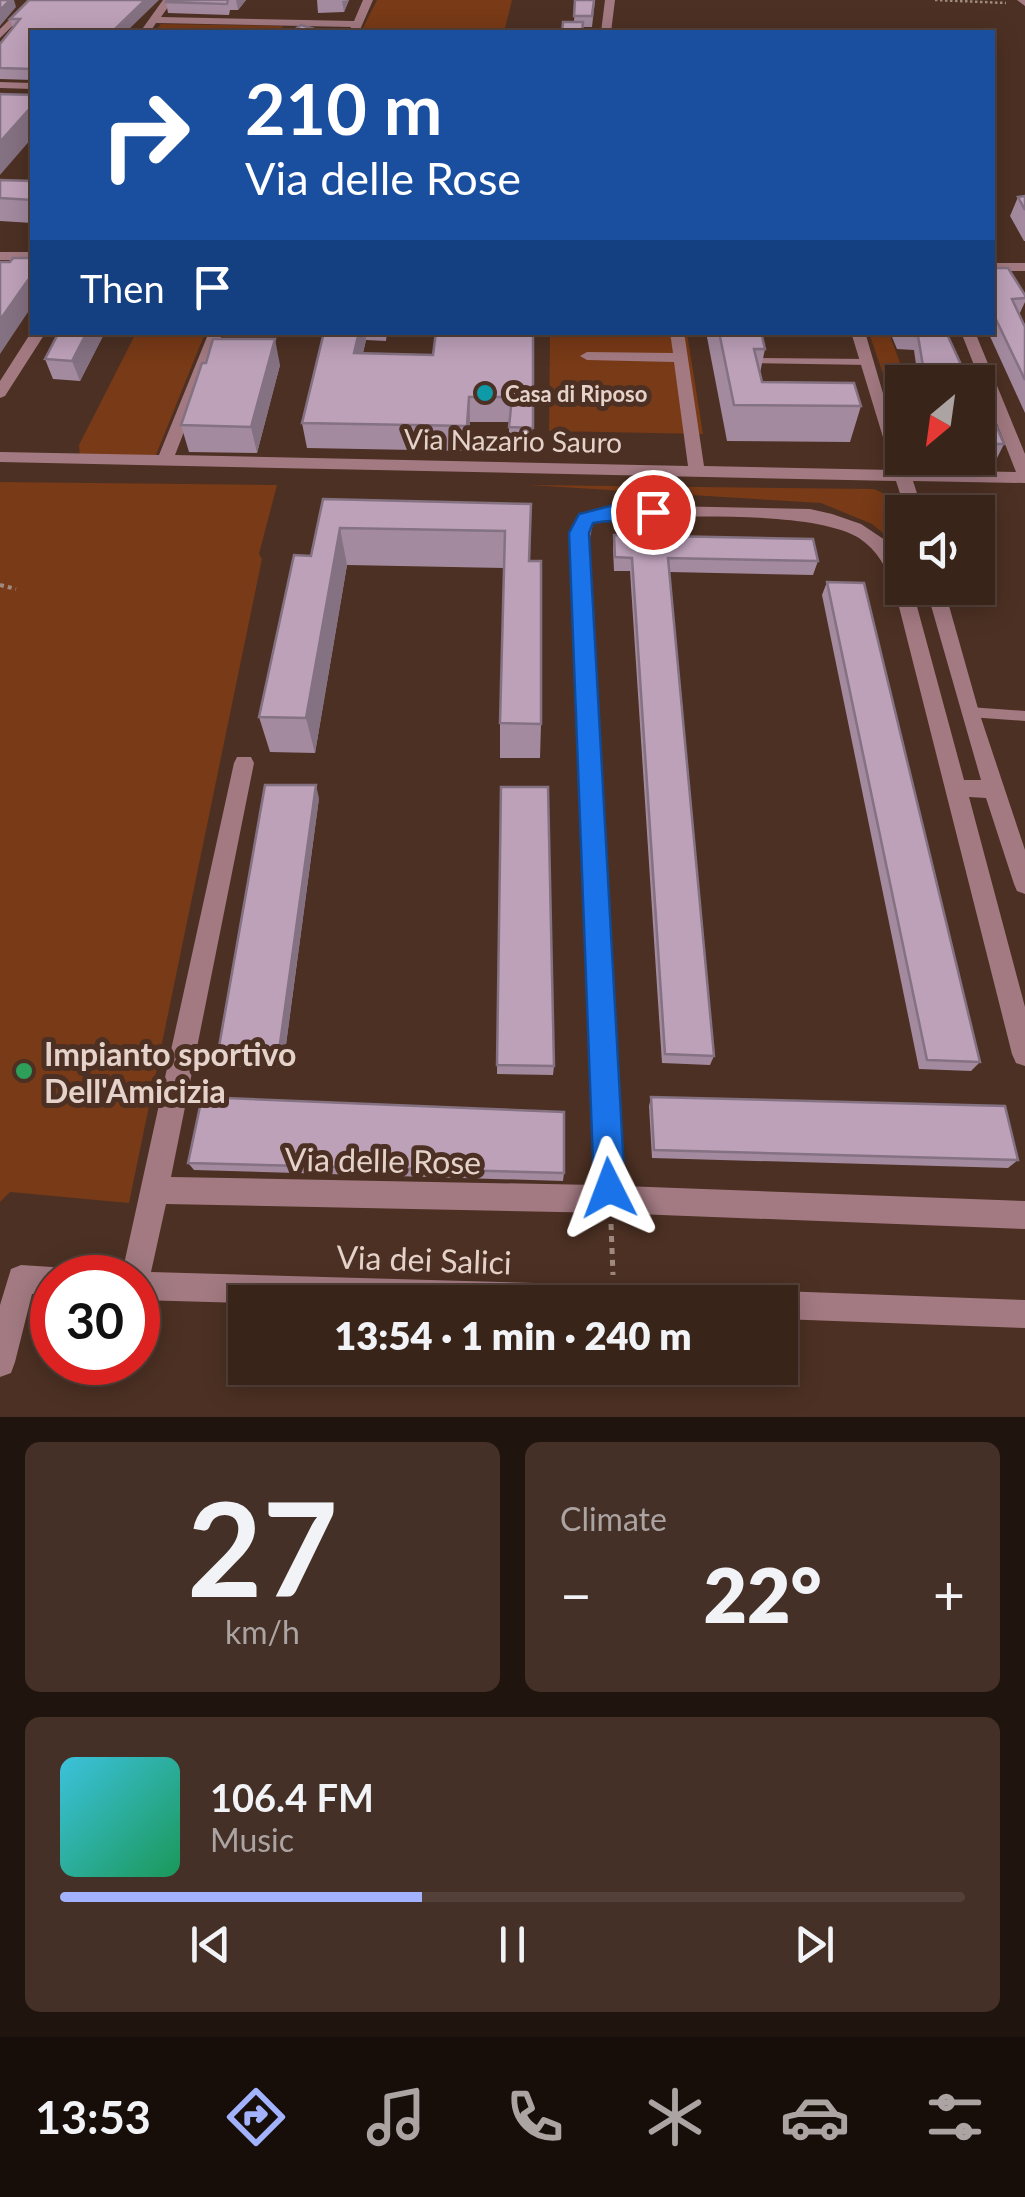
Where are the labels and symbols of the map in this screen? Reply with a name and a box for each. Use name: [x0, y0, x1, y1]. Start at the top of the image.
north arrow: [885, 365, 995, 475]
place label: Casa di Riposo: [505, 380, 647, 407]
marker: Casa di Riposo: [474, 382, 496, 404]
street label: Via Nazario Sauro: [404, 421, 622, 459]
pin: [611, 470, 696, 555]
place label: Impianto sportivo Dell'Amicizia: [44, 1034, 296, 1110]
marker: Impianto sportivo Dell'Amicizia: [13, 1060, 35, 1082]
position arrow: [557, 1136, 661, 1240]
street label: Via delle Rose: [284, 1139, 482, 1181]
street label: Via dei Salici: [336, 1236, 512, 1282]
speed limit sign: 30: [30, 1255, 160, 1385]

